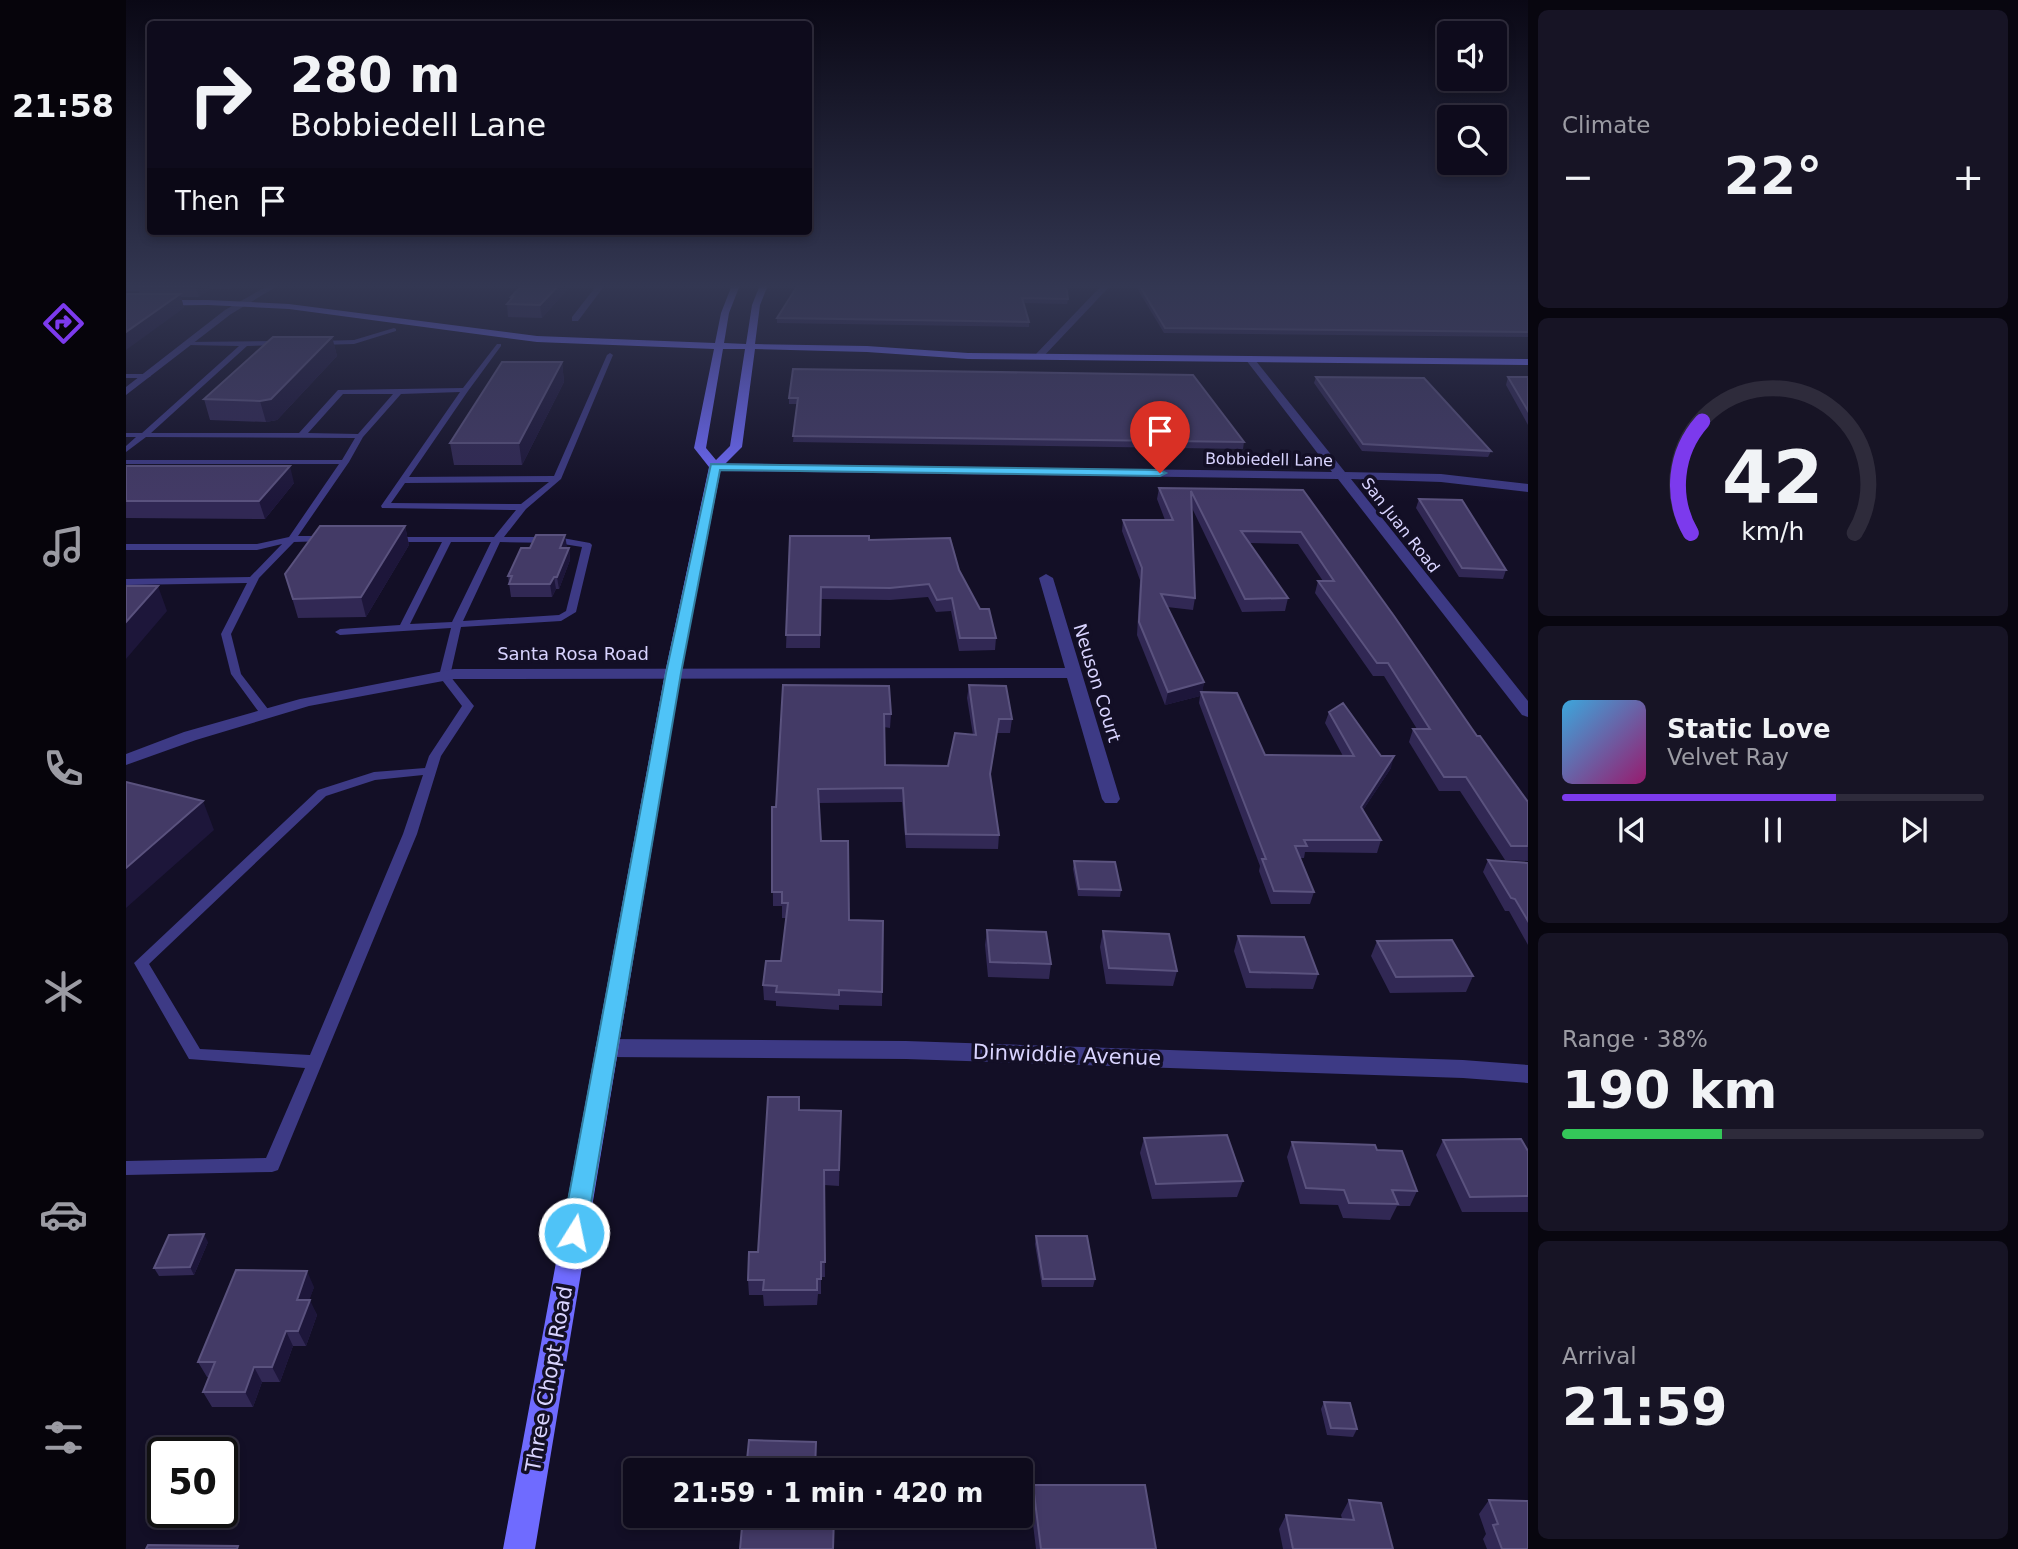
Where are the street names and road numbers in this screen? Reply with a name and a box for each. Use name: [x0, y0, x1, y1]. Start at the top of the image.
street label: Bobbiedell Lane: [1205, 449, 1333, 470]
street label: San Juan Road: [1358, 474, 1444, 577]
street label: Neuson Court: [1069, 621, 1125, 745]
street label: Santa Rosa Road: [497, 643, 649, 664]
street label: Dinwiddie Avenue: [972, 1040, 1162, 1070]
street label: Three Chopt Road: [521, 1284, 577, 1475]

